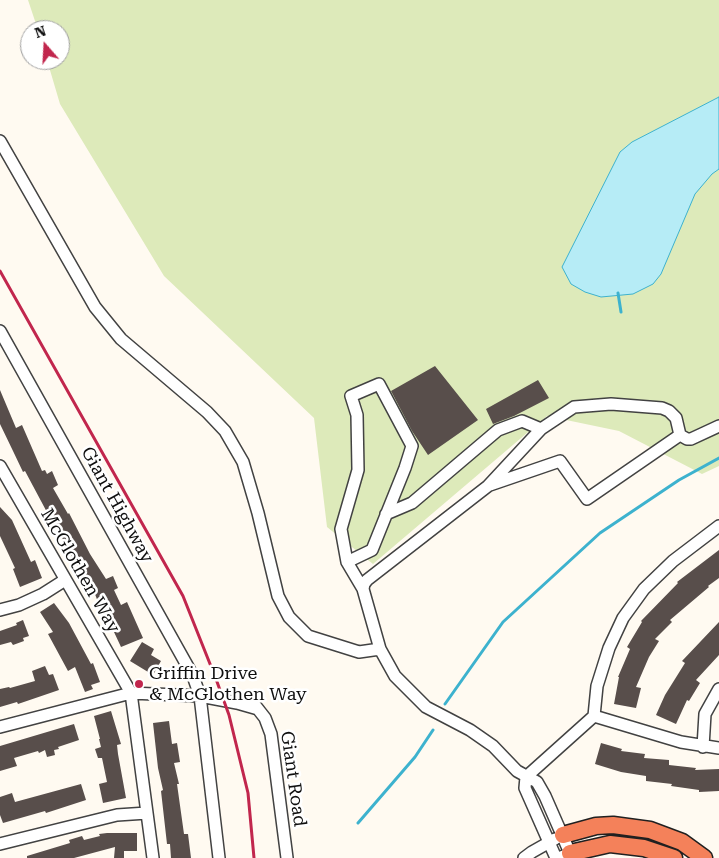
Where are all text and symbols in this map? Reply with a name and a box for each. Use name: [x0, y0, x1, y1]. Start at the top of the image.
north arrow: [20, 20, 70, 70]
text: N: [33, 22, 48, 41]
street label: Giant Highway: [76, 443, 158, 567]
street label: McGlothen Way: [36, 505, 124, 637]
place label: Griffin Drive & McGlothen Way: [149, 663, 307, 706]
marker: Griffin Drive & McGlothen Way: [133, 678, 145, 690]
street label: Giant Road: [276, 730, 310, 828]

